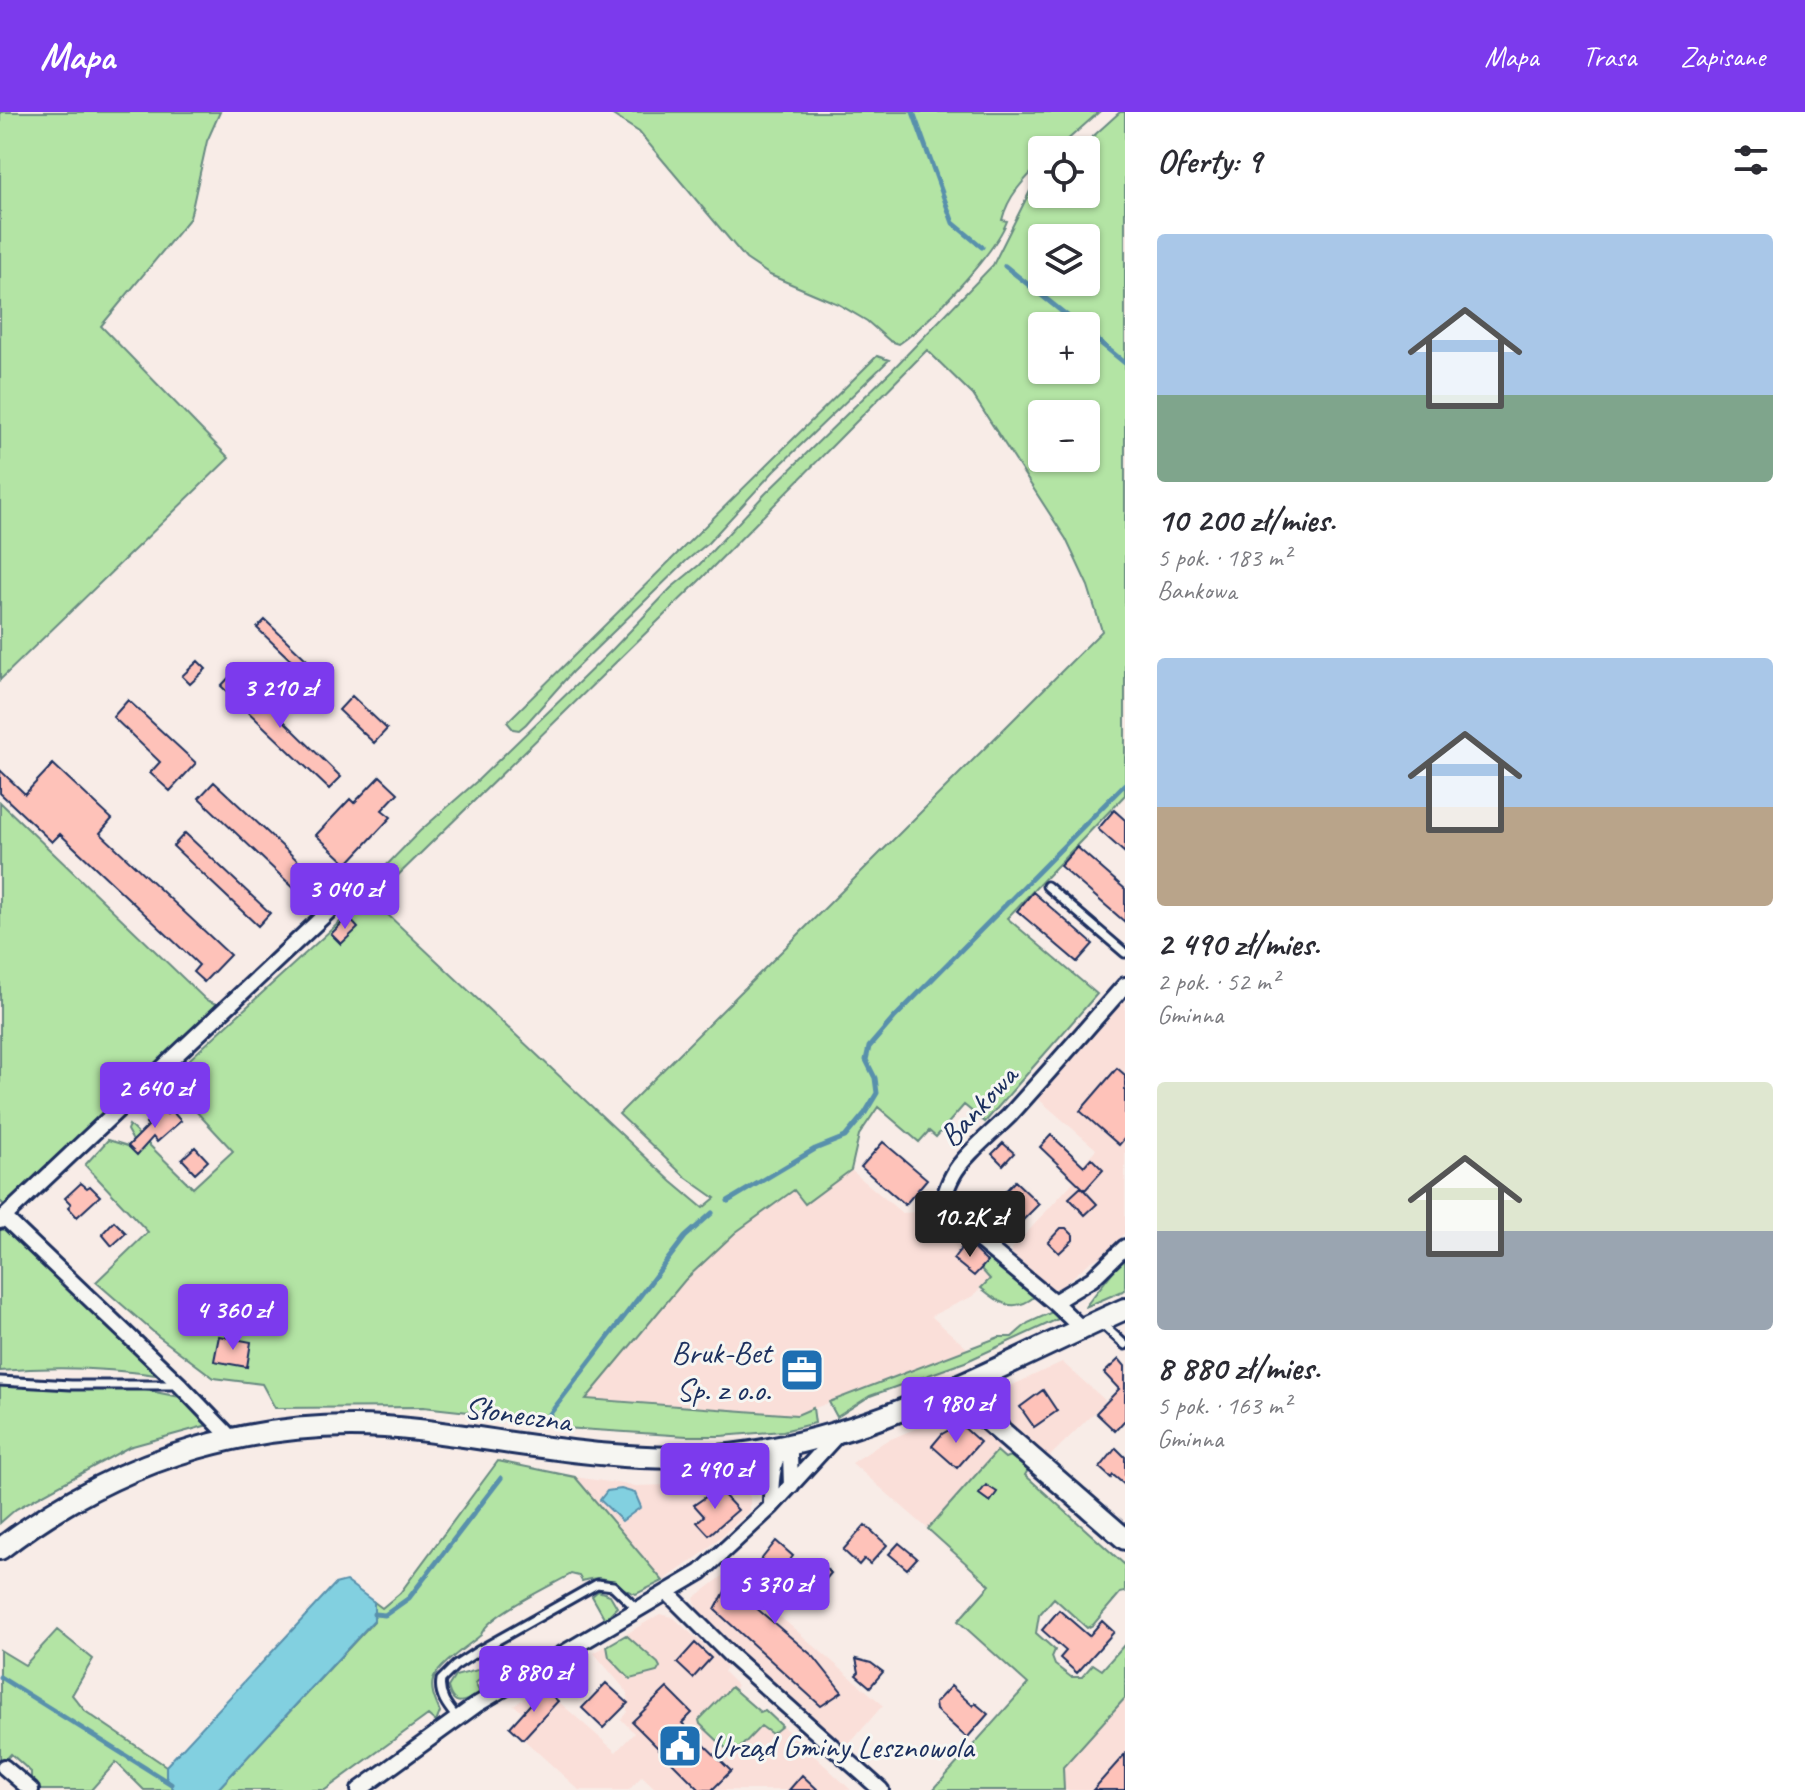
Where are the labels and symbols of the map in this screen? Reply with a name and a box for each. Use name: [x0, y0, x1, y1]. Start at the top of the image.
pin: 3 210 zł: [197, 662, 363, 730]
pin: 3 040 zł: [262, 863, 428, 931]
street label: Bankowa: [930, 1054, 1028, 1156]
pin: 2 640 zł: [72, 1062, 238, 1130]
pin: 10.2K zł: [887, 1191, 1053, 1259]
pin: 4 360 zł: [150, 1284, 316, 1352]
place label: Bruk-Bet Sp. z o.o.: [671, 1332, 774, 1410]
office icon: Bruk-Bet Sp. z o.o.: [778, 1346, 826, 1394]
pin: 1 980 zł: [873, 1377, 1039, 1445]
street label: Słoneczna: [462, 1386, 577, 1442]
pin: 2 490 zł: [632, 1443, 798, 1511]
pin: 5 370 zł: [692, 1558, 858, 1626]
pin: 8 880 zł: [451, 1646, 617, 1714]
public building icon: Urząd Gminy Lesznowola: [656, 1722, 704, 1770]
place label: Urząd Gminy Lesznowola: [711, 1726, 976, 1767]

